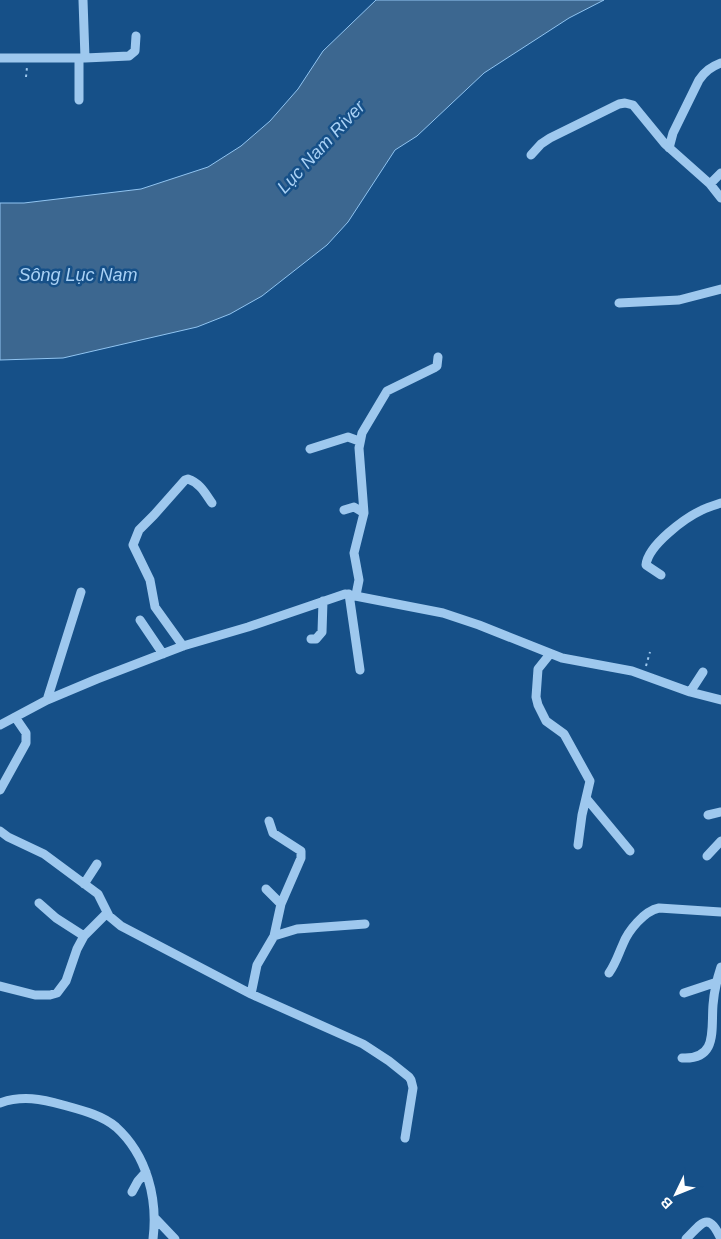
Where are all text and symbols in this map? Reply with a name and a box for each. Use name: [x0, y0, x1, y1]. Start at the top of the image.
water label: Lục Nam River: [273, 96, 370, 197]
water label: Sông Lục Nam: [18, 265, 138, 285]
north arrow: [651, 1169, 701, 1219]
text: B: [657, 1194, 676, 1212]

